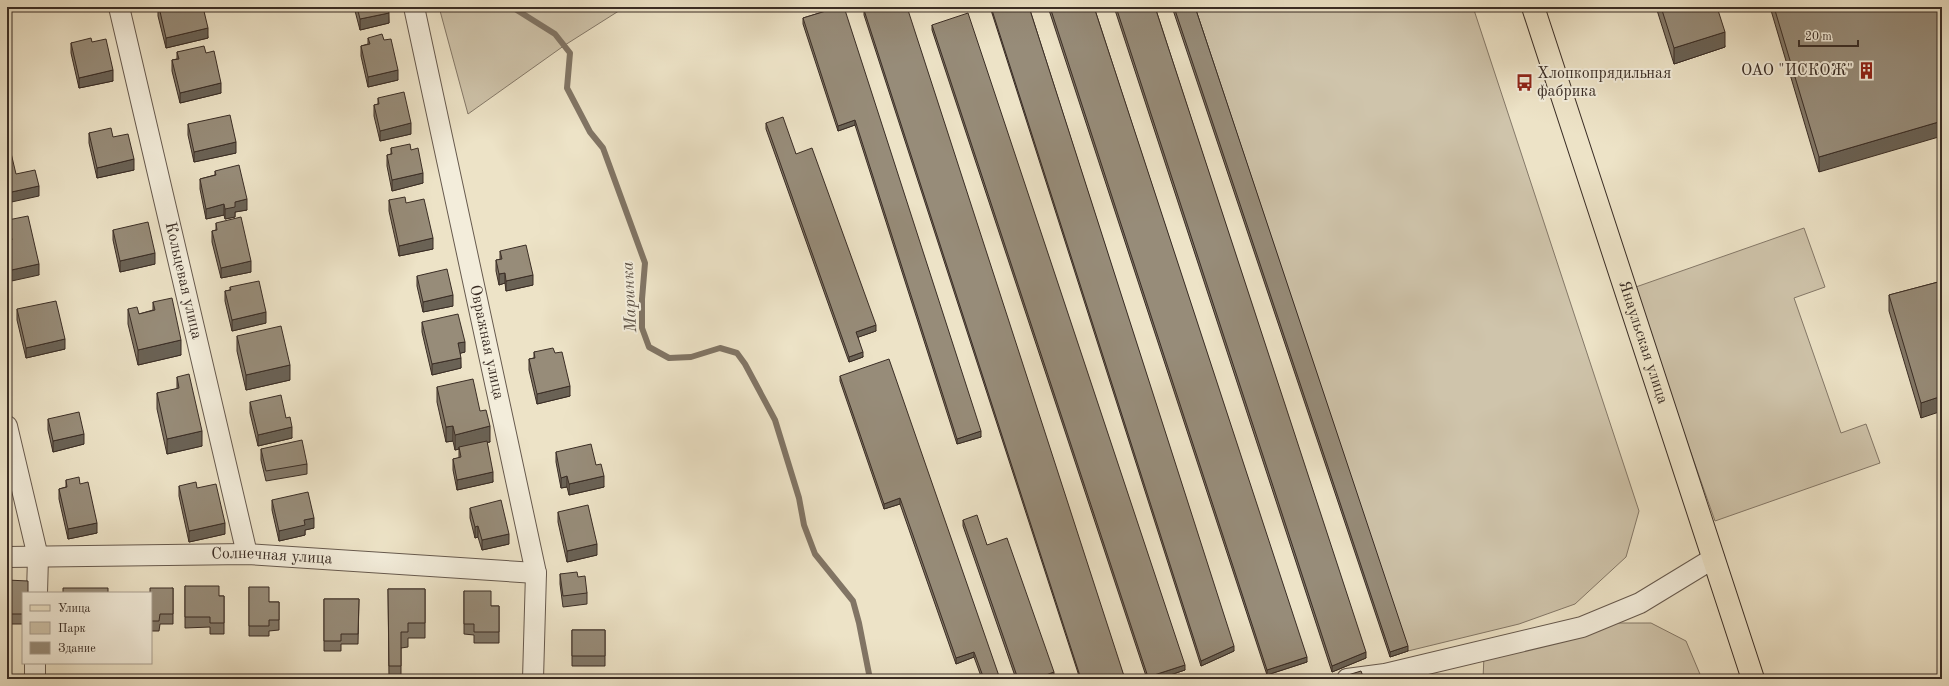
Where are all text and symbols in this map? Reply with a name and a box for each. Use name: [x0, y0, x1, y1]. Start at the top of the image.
scale bar: [1799, 22, 1858, 48]
text: 20 m: [1805, 31, 1832, 43]
building icon: ОАО "ИСКОЖ": [1856, 61, 1876, 81]
place label: ОАО "ИСКОЖ": [1741, 63, 1853, 79]
place label: Хлопкопрядильная фабрика: [1537, 66, 1671, 100]
bus stop icon: Хлопкопрядильная фабрика: [1514, 73, 1534, 93]
street label: Кольцевая улица: [162, 220, 204, 341]
water label: Маринка: [620, 261, 640, 334]
street label: Янаульская улица: [1615, 279, 1670, 406]
street label: Овражная улица: [466, 283, 506, 401]
street label: Солнечная улица: [211, 546, 333, 568]
legend: [22, 592, 152, 664]
text: Улица: [58, 603, 91, 615]
text: Парк: [58, 623, 86, 635]
text: Здание: [58, 643, 96, 655]

